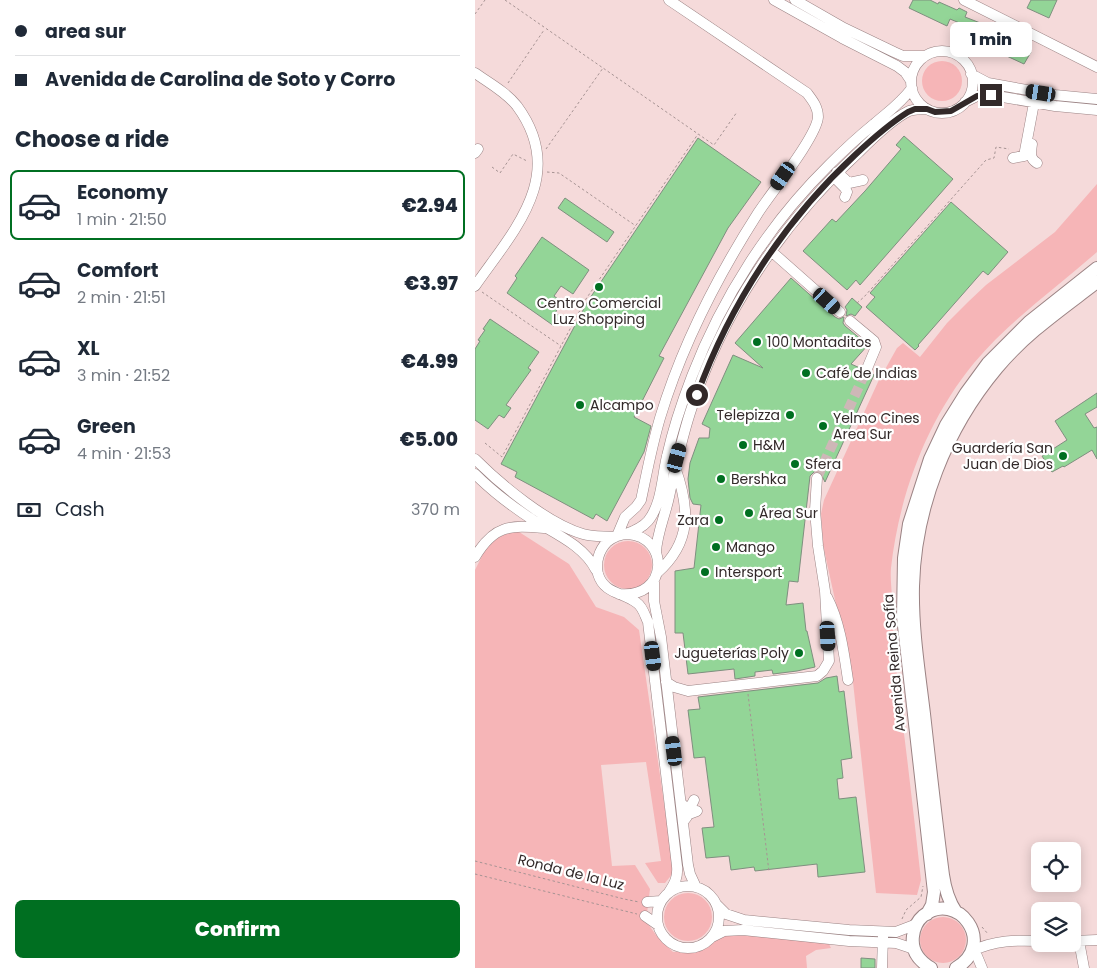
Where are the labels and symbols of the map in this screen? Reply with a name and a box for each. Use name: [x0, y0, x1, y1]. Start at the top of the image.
callout: 1 min: [950, 22, 1032, 58]
car: [1025, 83, 1056, 103]
route end: [980, 84, 1002, 106]
car: [768, 159, 797, 193]
marker: Centro Comercial Luz Shopping: [593, 281, 605, 293]
car: [810, 285, 843, 317]
place label: Centro Comercial Luz Shopping: [537, 293, 661, 329]
place label: 100 Montaditos: [767, 332, 872, 352]
marker: 100 Montaditos: [751, 336, 763, 348]
place label: Café de Indias: [816, 363, 917, 383]
marker: Café de Indias: [800, 367, 812, 379]
route start: [686, 384, 708, 406]
place label: Alcampo: [590, 395, 654, 415]
marker: Alcampo: [574, 399, 586, 411]
place label: Telepizza: [717, 405, 780, 425]
place label: Yelmo Cines Area Sur: [833, 408, 920, 444]
marker: Telepizza: [784, 409, 796, 421]
marker: Yelmo Cines Area Sur: [817, 420, 829, 432]
place label: H&M: [753, 435, 785, 455]
place label: Guardería San Juan de Dios: [952, 438, 1053, 474]
marker: H&M: [737, 439, 749, 451]
car: [665, 442, 688, 474]
marker: Guardería San Juan de Dios: [1057, 450, 1069, 462]
place label: Sfera: [805, 454, 841, 474]
marker: Sfera: [789, 458, 801, 470]
place label: Bershka: [731, 469, 786, 489]
marker: Bershka: [715, 473, 727, 485]
place label: Área Sur: [759, 503, 818, 523]
marker: Área Sur: [743, 507, 755, 519]
place label: Zara: [677, 510, 709, 530]
marker: Zara: [713, 514, 725, 526]
place label: Mango: [726, 537, 775, 557]
marker: Mango: [710, 541, 722, 553]
place label: Intersport: [715, 562, 782, 582]
marker: Intersport: [699, 566, 711, 578]
street label: Avenida Reina Sofía: [878, 593, 910, 733]
car: [819, 621, 836, 651]
car: [643, 640, 662, 672]
place label: Jugueterías Poly: [674, 643, 789, 663]
marker: Jugueterías Poly: [793, 647, 805, 659]
car: [664, 735, 683, 767]
street label: Ronda de la Luz: [516, 849, 626, 895]

